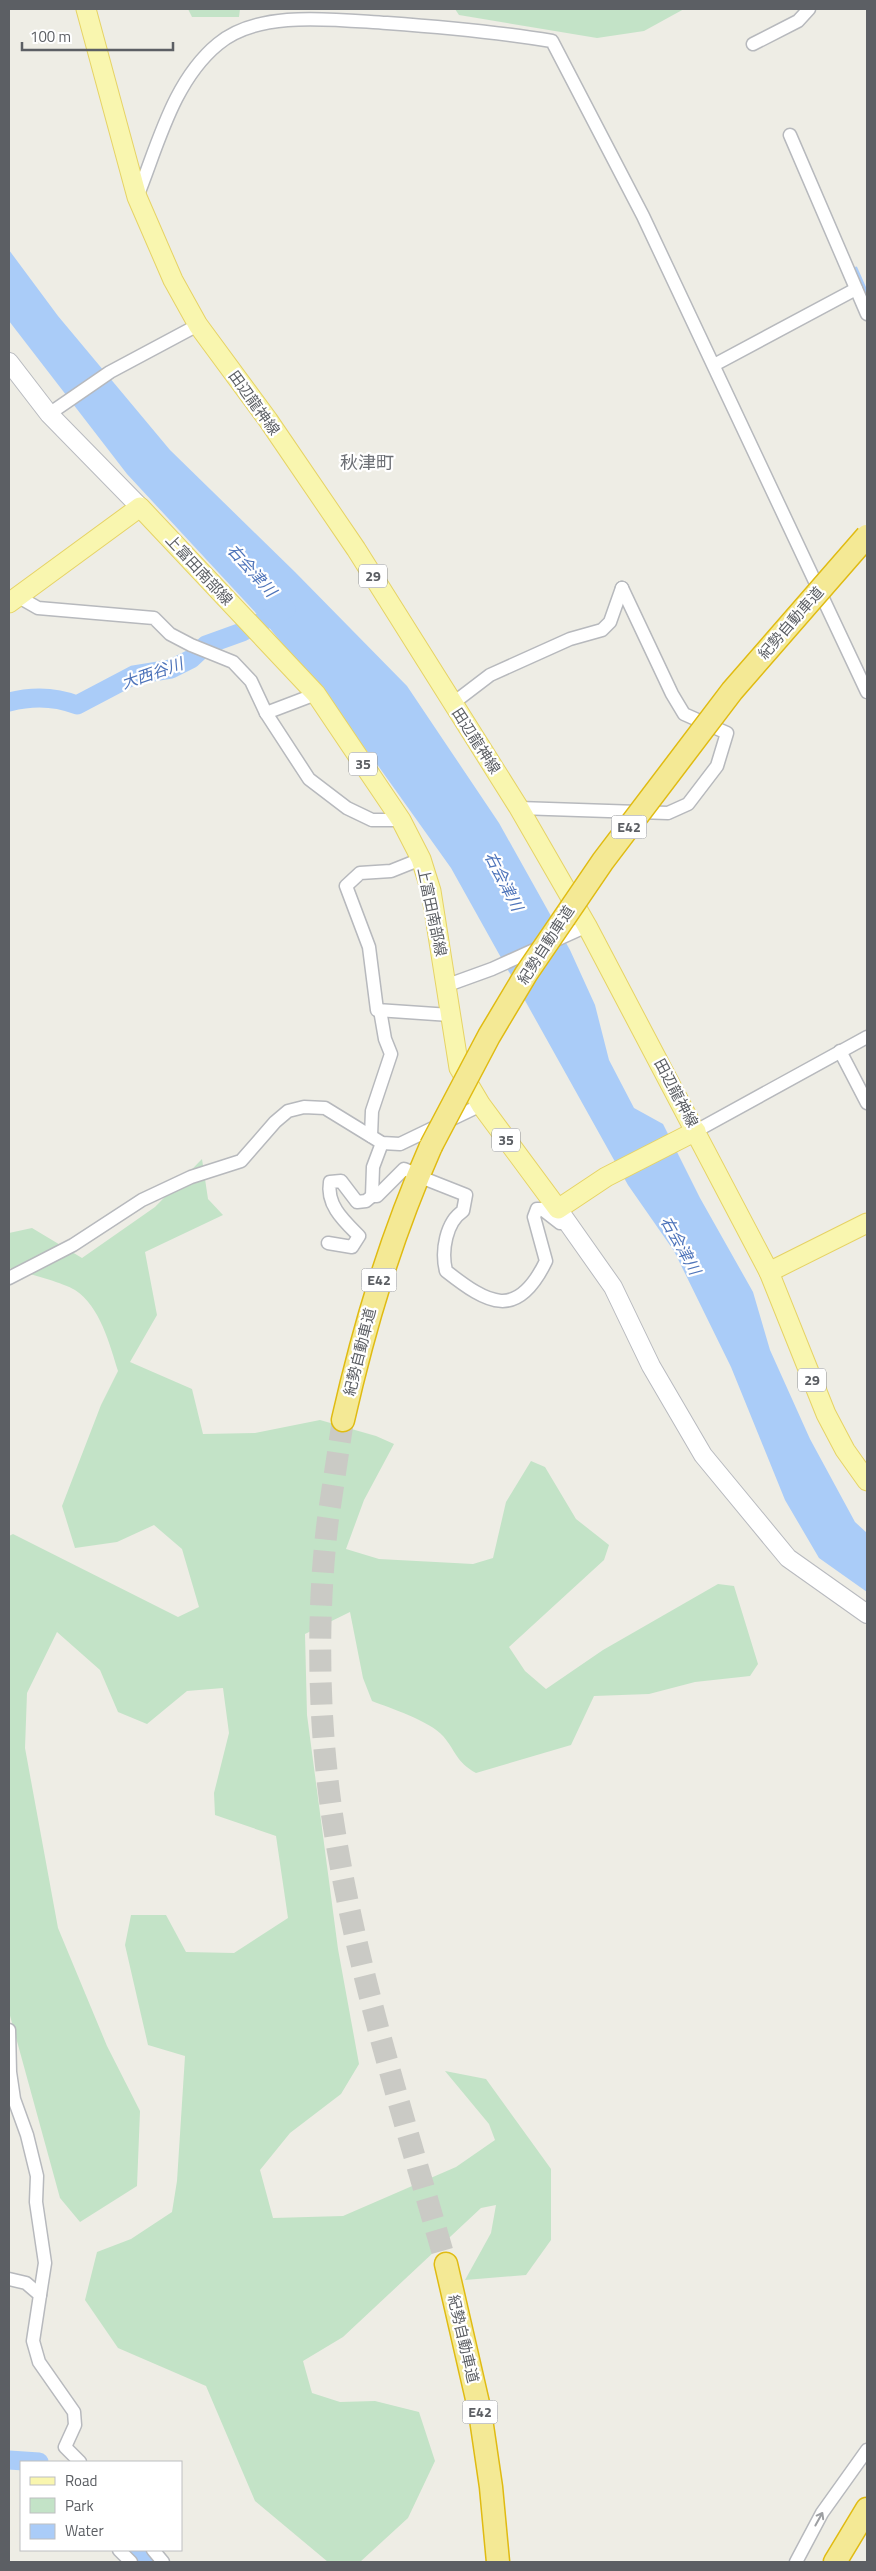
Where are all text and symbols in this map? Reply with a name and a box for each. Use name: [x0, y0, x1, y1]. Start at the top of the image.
scale bar: [22, 20, 174, 52]
text: 100 m: [30, 25, 71, 48]
street label: 田辺龍神線: [223, 366, 286, 440]
district label: 秋津町: [340, 449, 394, 476]
street label: 上富田南部線: [160, 529, 238, 610]
water label: 右会津川: [222, 538, 284, 603]
road number: 29: [359, 564, 387, 588]
street label: 紀勢自動車道: [752, 581, 829, 664]
water label: 大西谷川: [118, 651, 188, 695]
street label: 田辺龍神線: [446, 703, 506, 778]
road number: 35: [349, 752, 377, 776]
road number: E42: [612, 816, 646, 839]
water label: 右会津川: [479, 847, 530, 917]
street label: 上富田南部線: [412, 865, 453, 958]
street label: 紀勢自動車道: [511, 901, 580, 989]
street label: 田辺龍神線: [649, 1054, 704, 1131]
road number: 35: [492, 1128, 520, 1152]
water label: 右会津川: [655, 1211, 708, 1281]
road number: E42: [362, 1268, 396, 1292]
street label: 紀勢自動車道: [337, 1305, 382, 1398]
road number: 29: [798, 1368, 826, 1392]
street label: 紀勢自動車道: [442, 2292, 485, 2385]
road number: E42: [462, 2400, 498, 2424]
legend: [20, 2461, 182, 2551]
text: Road: [65, 2469, 97, 2492]
text: Park: [65, 2494, 94, 2517]
one-way arrow: [814, 2513, 824, 2527]
text: Water: [65, 2519, 104, 2542]

